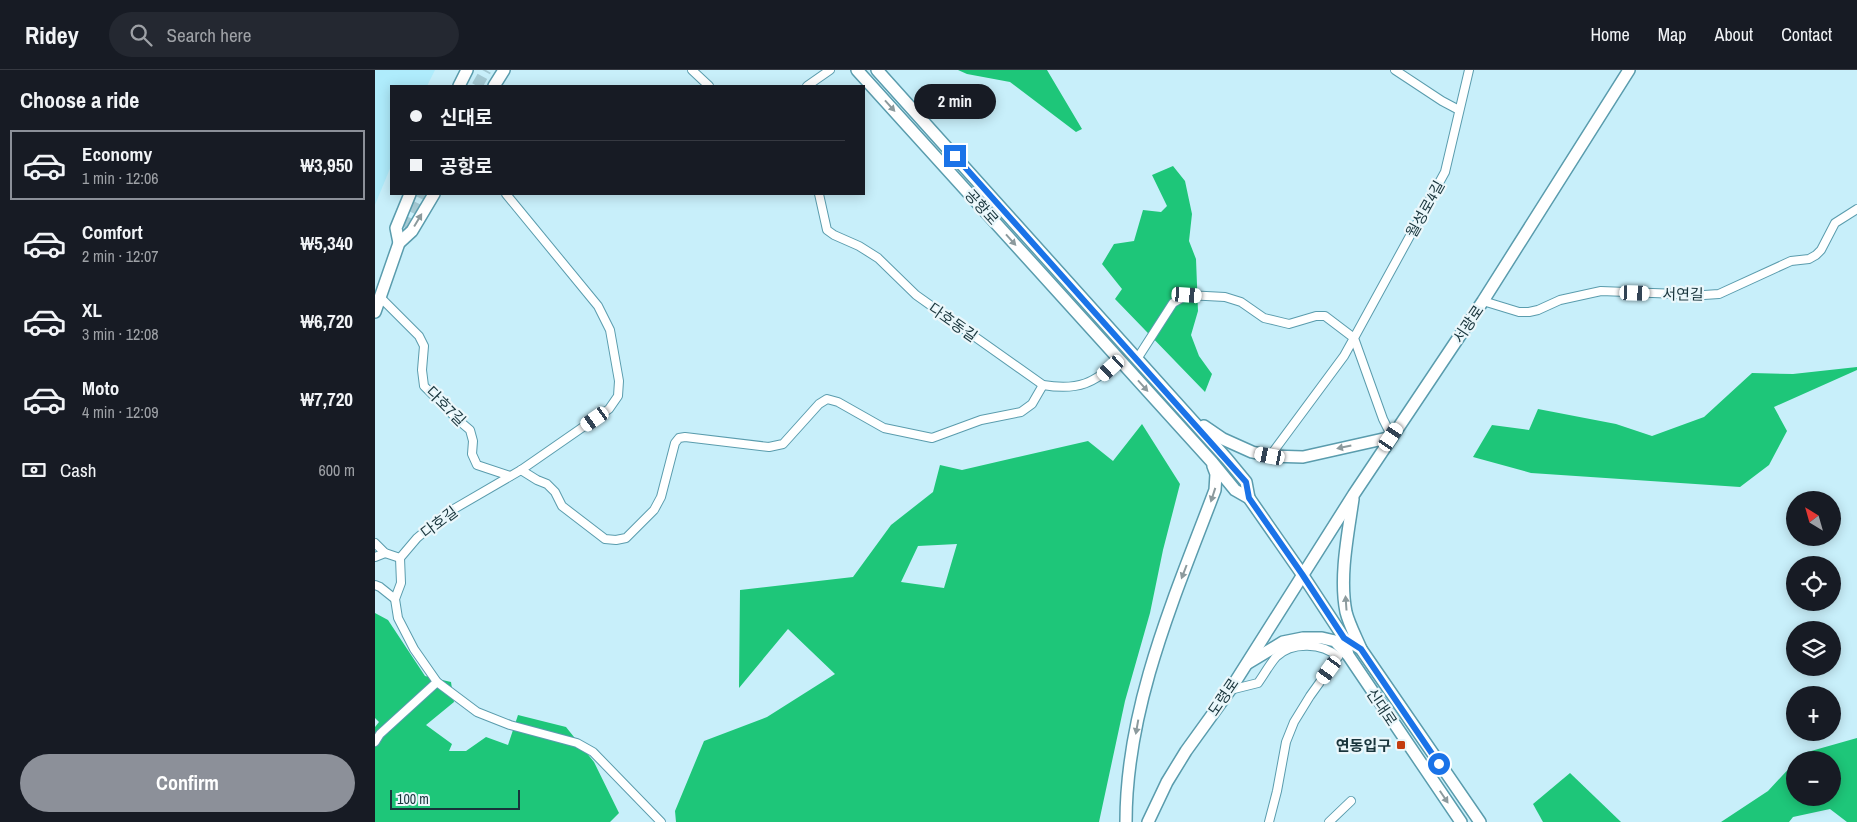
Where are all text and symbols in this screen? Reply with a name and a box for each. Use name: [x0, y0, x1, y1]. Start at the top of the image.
search box: [109, 12, 459, 57]
text: Ridey: [25, 19, 79, 51]
icon: search: [127, 21, 155, 49]
text: Search here: [167, 22, 251, 48]
text: Home: [1590, 22, 1630, 47]
text: Map: [1658, 22, 1687, 47]
text: About: [1715, 22, 1753, 47]
text: Contact: [1781, 22, 1832, 47]
callout: 2 min: [914, 83, 996, 118]
text: Choose a ride: [20, 85, 139, 115]
text: 2 min: [938, 90, 972, 112]
one-way arrow: [884, 100, 896, 112]
text: 신대로: [440, 104, 492, 130]
text: Economy: [82, 141, 152, 167]
icon: car: [22, 143, 67, 188]
route end: [944, 145, 966, 167]
text: ₩3,950: [300, 152, 353, 178]
text: 공항로: [440, 153, 492, 179]
text: 1 min · 12:06: [82, 167, 159, 189]
street label: 월성로4길: [1401, 177, 1449, 241]
street label: 공항로: [960, 185, 1004, 229]
one-way arrow: [414, 214, 423, 227]
text: Comfort: [82, 219, 143, 245]
icon: car: [22, 221, 67, 266]
text: ₩5,340: [300, 230, 353, 256]
one-way arrow: [1005, 233, 1016, 246]
text: 2 min · 12:07: [82, 245, 159, 267]
street label: 서연길: [1662, 283, 1704, 305]
car: [1619, 285, 1650, 301]
car: [1171, 286, 1202, 304]
text: XL: [82, 297, 102, 323]
street label: 다호동길: [924, 298, 982, 346]
icon: car: [22, 299, 67, 344]
street label: 서광로: [1448, 301, 1488, 347]
text: ₩6,720: [300, 308, 353, 334]
text: 3 min · 12:08: [82, 323, 159, 345]
car: [1094, 352, 1127, 384]
text: Moto: [82, 375, 119, 401]
icon: car: [22, 377, 67, 422]
one-way arrow: [1137, 379, 1149, 391]
street label: 다호7길: [422, 382, 470, 430]
text: ₩7,720: [300, 386, 353, 412]
text: 4 min · 12:09: [82, 401, 159, 423]
car: [578, 404, 611, 434]
car: [1376, 420, 1405, 454]
one-way arrow: [1336, 443, 1351, 451]
car: [1253, 446, 1286, 466]
icon: cash: [20, 456, 48, 484]
text: Cash: [60, 457, 96, 483]
text: 600 m: [319, 459, 355, 481]
one-way arrow: [1209, 487, 1216, 502]
north arrow: [1786, 491, 1841, 546]
map controls: [1786, 491, 1841, 806]
street label: 다호길: [416, 501, 462, 543]
button: locate: [1786, 556, 1841, 611]
one-way arrow: [1180, 565, 1188, 580]
one-way arrow: [1341, 594, 1349, 610]
button: layers: [1786, 621, 1841, 676]
car: [1314, 653, 1343, 687]
street label: 도령로: [1203, 674, 1243, 720]
street label: 신대로: [1362, 684, 1402, 730]
button: +: [1786, 686, 1841, 741]
one-way arrow: [1132, 720, 1140, 736]
place label: 연동입구: [1336, 735, 1391, 756]
marker: 연동입구: [1395, 739, 1407, 751]
button: −: [1786, 751, 1841, 806]
route start: [1428, 753, 1450, 775]
button: Confirm: [20, 754, 355, 812]
scale bar: [390, 787, 520, 810]
text: 100 m: [397, 790, 429, 808]
one-way arrow: [1439, 790, 1449, 804]

